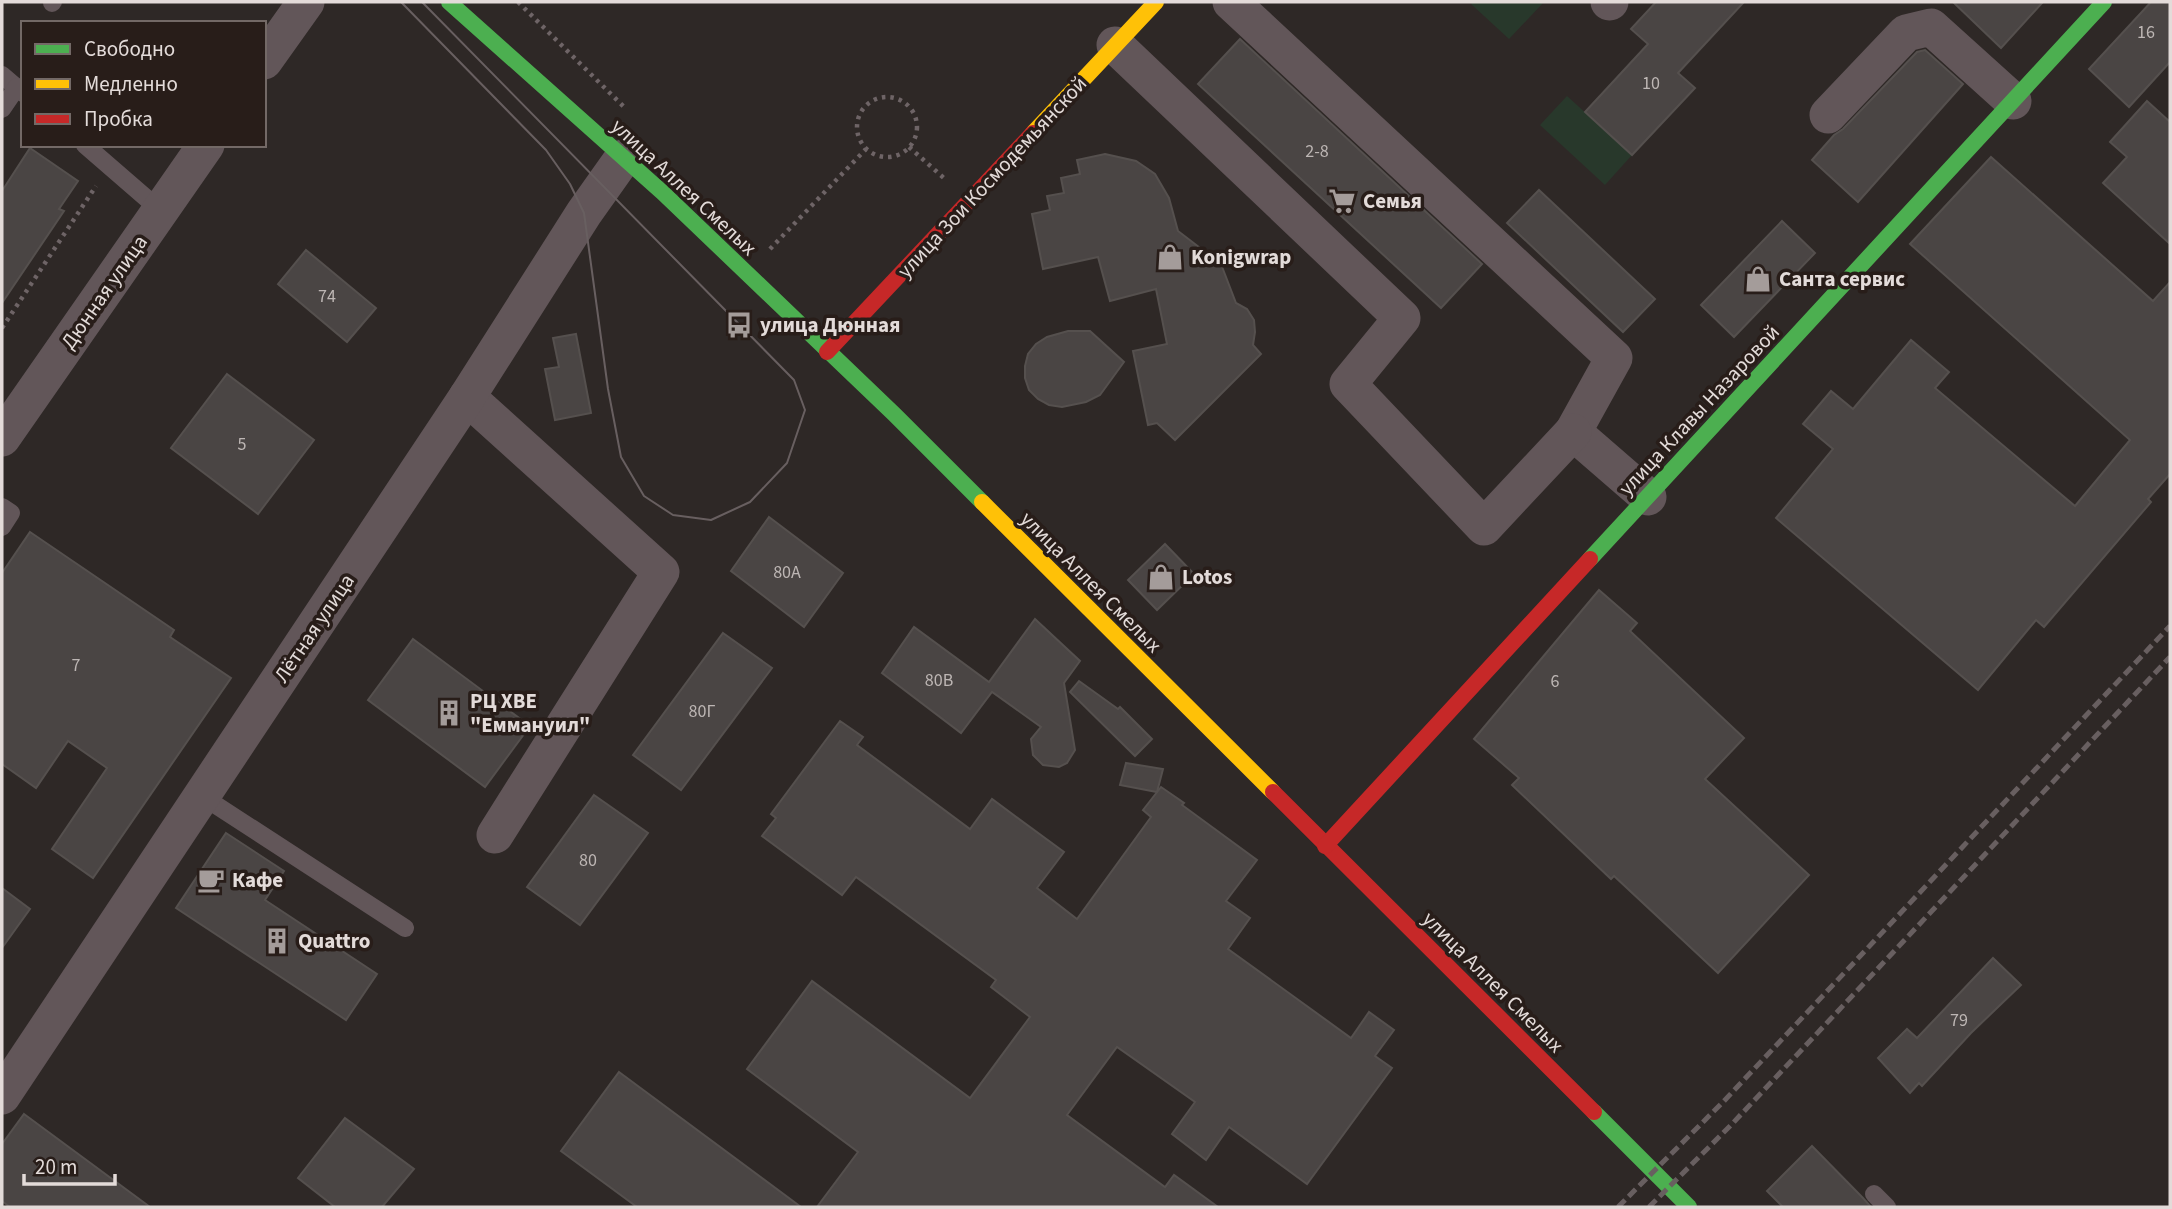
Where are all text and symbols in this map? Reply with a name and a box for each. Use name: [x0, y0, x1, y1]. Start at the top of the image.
house number: 16: [2137, 20, 2155, 45]
legend: [21, 21, 266, 147]
text: Свободно: [84, 34, 175, 64]
text: Медленно: [84, 69, 178, 99]
street label: улица Зои Космодемьянской: [890, 69, 1094, 285]
house number: 10: [1642, 71, 1660, 96]
text: Пробка: [84, 104, 153, 134]
street label: улица Аллея Смелых: [605, 112, 764, 263]
house number: 2-8: [1305, 139, 1329, 164]
supermarket icon: Семья: [1327, 186, 1357, 216]
place label: Семья: [1363, 186, 1422, 216]
street label: Дюнная улица: [53, 229, 155, 355]
shop icon: Konigwrap: [1155, 242, 1185, 272]
place label: Konigwrap: [1191, 242, 1291, 272]
shop icon: Санта сервис: [1743, 264, 1773, 294]
place label: Санта сервис: [1779, 264, 1905, 294]
house number: 74: [318, 284, 336, 309]
bus stop icon: улица Дюнная: [724, 310, 754, 340]
place label: улица Дюнная: [760, 310, 901, 340]
street label: улица Клавы Назаровой: [1612, 318, 1786, 502]
house number: 5: [238, 432, 247, 457]
street label: улица Аллея Смелых: [1014, 505, 1169, 660]
house number: 80А: [773, 560, 801, 585]
shop icon: Lotos: [1146, 562, 1176, 592]
place label: Lotos: [1182, 562, 1232, 592]
street label: Лётная улица: [266, 568, 362, 688]
house number: 7: [72, 653, 81, 678]
house number: 80В: [925, 668, 953, 693]
house number: 6: [1551, 669, 1560, 694]
place label: РЦ ХВЕ "Еммануил": [470, 686, 590, 740]
building icon: РЦ ХВЕ "Еммануил": [434, 698, 464, 728]
house number: 80Г: [689, 699, 715, 724]
house number: 80: [579, 848, 597, 873]
cafe icon: Кафе: [196, 865, 226, 895]
place label: Кафе: [232, 865, 283, 895]
street label: улица Аллея Смелых: [1416, 905, 1571, 1060]
building icon: Quattro: [262, 926, 292, 956]
place label: Quattro: [298, 926, 370, 956]
house number: 79: [1950, 1008, 1968, 1033]
scale bar: [24, 1142, 116, 1186]
text: 20 m: [35, 1152, 77, 1182]

